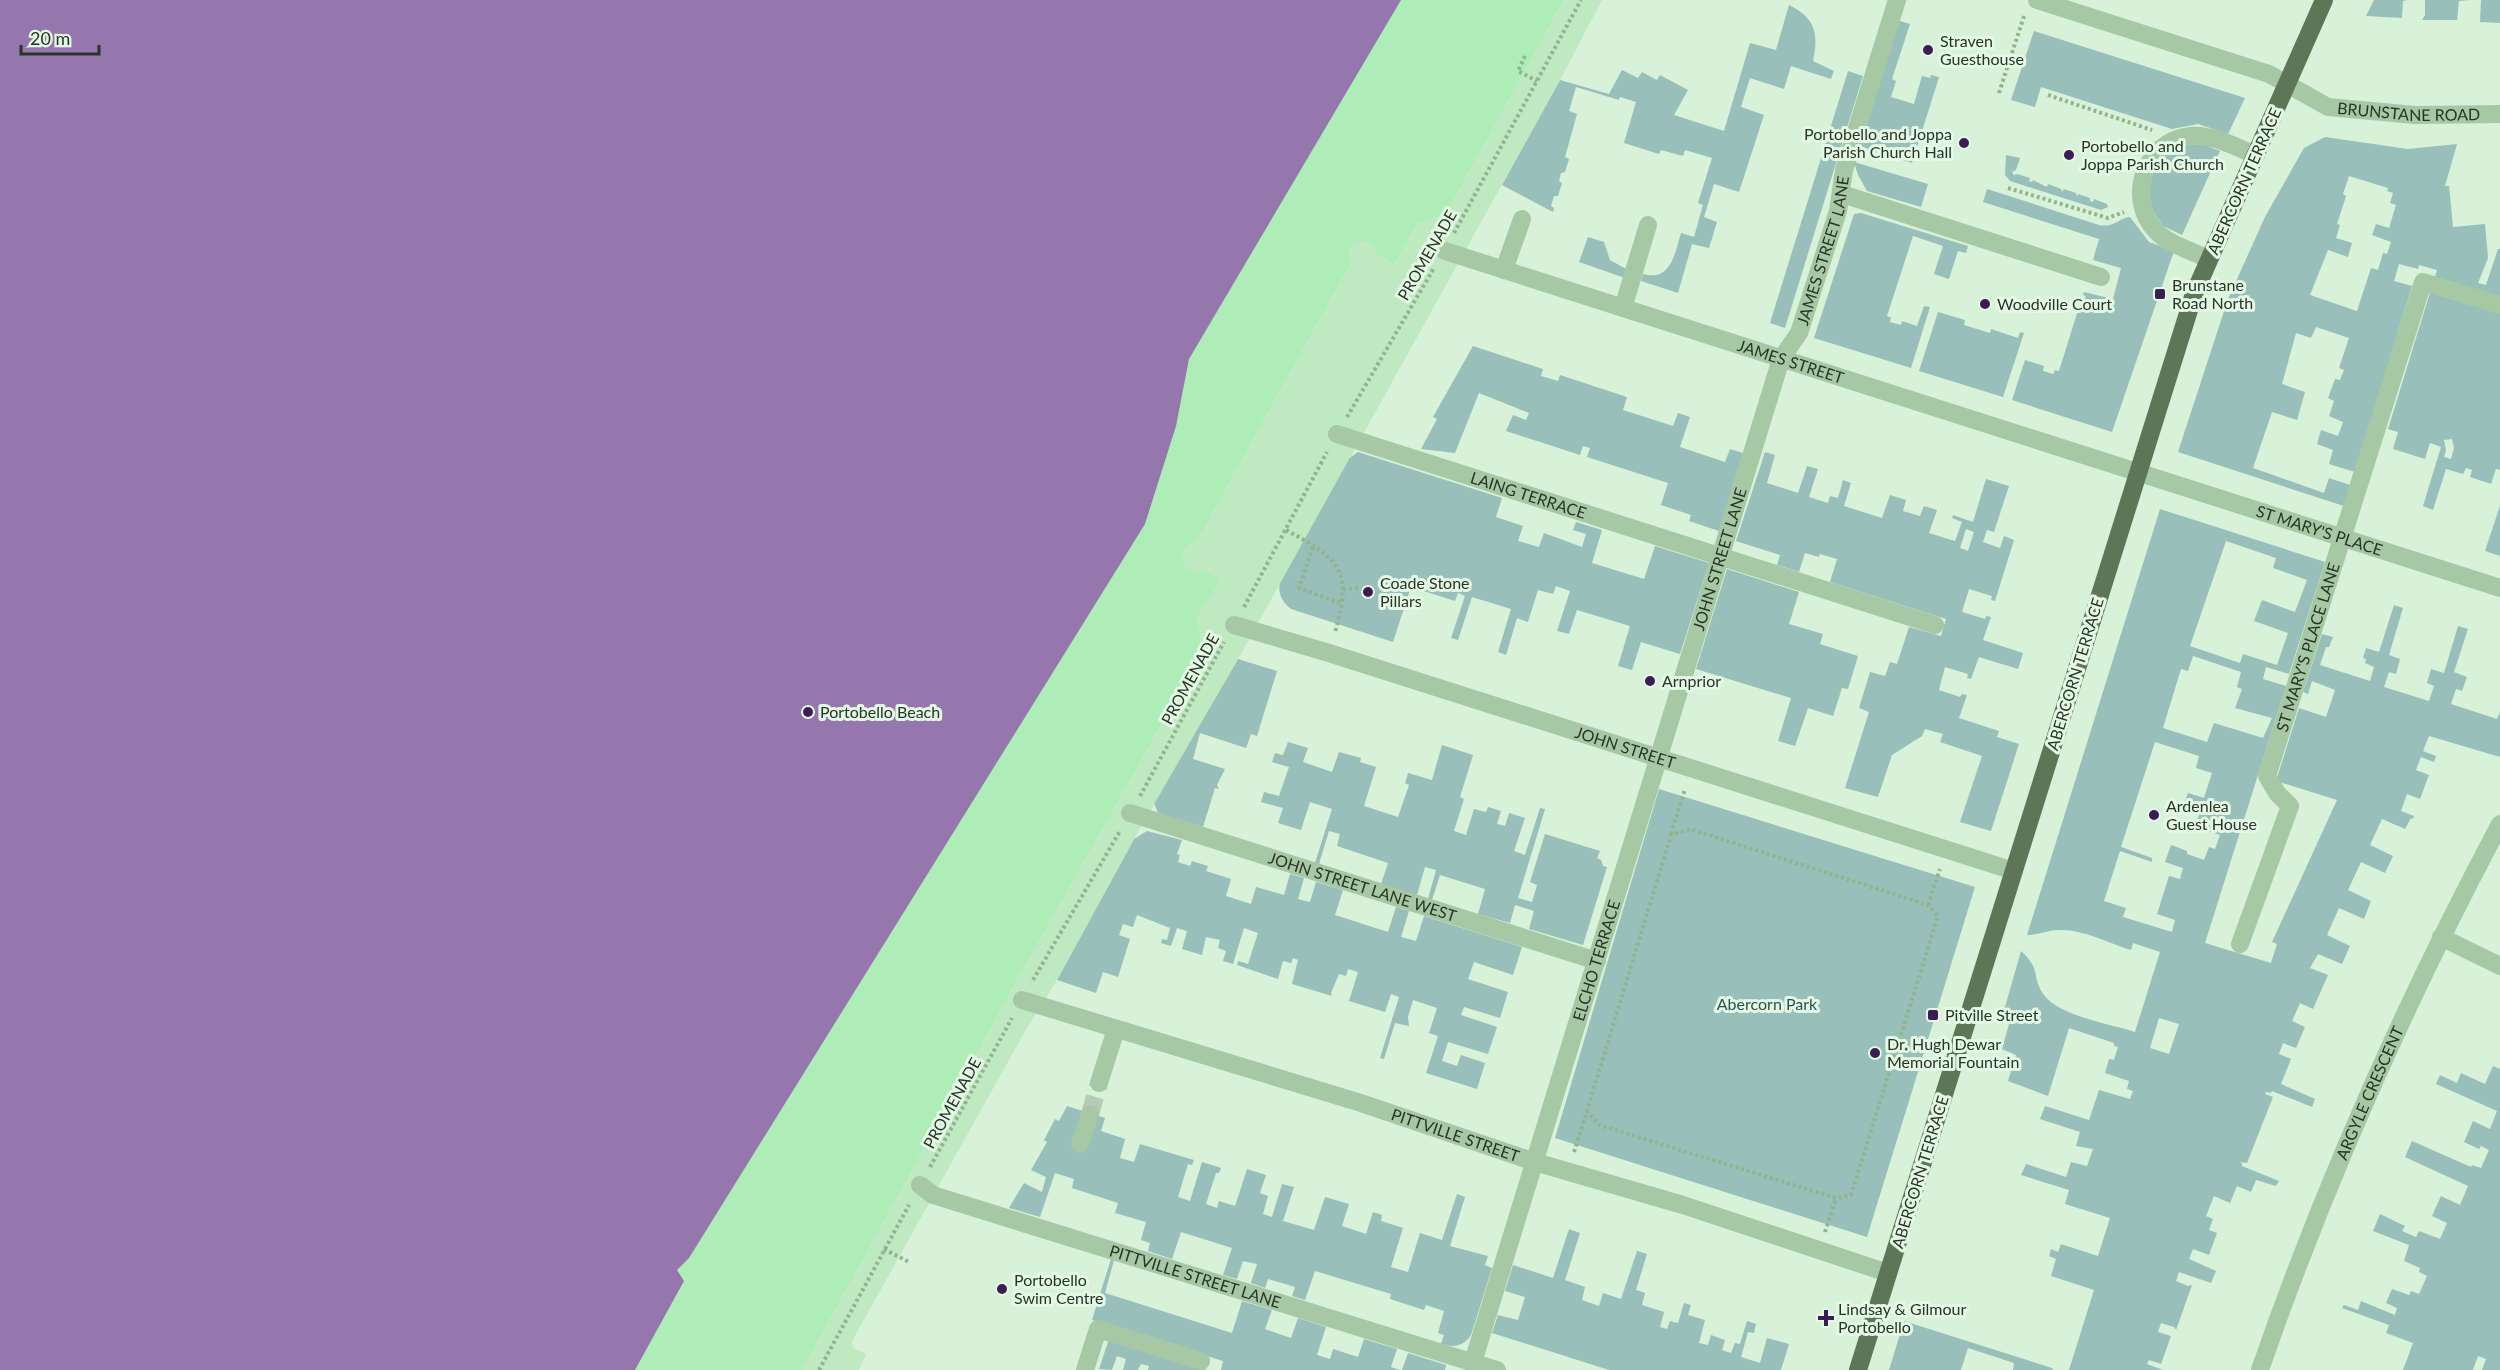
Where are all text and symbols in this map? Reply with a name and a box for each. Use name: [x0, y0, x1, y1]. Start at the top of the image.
scale bar: [21, 18, 99, 56]
text: 20 m: [30, 27, 70, 49]
place label: Straven Guesthouse: [1940, 31, 2024, 68]
marker: Straven Guesthouse: [1921, 43, 1935, 57]
street label: BRUNSTANE ROAD: [2336, 98, 2480, 124]
street label: ABERCORN TERRACE: [2203, 104, 2284, 257]
place label: Portobello and Joppa Parish Church Hall: [1804, 124, 1952, 161]
marker: Portobello and Joppa Parish Church Hall: [1957, 136, 1971, 150]
place label: Portobello and Joppa Parish Church: [2081, 136, 2224, 173]
marker: Portobello and Joppa Parish Church: [2062, 148, 2076, 162]
street label: JAMES STREET LANE: [1792, 175, 1852, 327]
street label: PROMENADE: [1393, 206, 1460, 303]
place label: Brunstane Road North: [2172, 275, 2253, 312]
marker: Brunstane Road North: [2153, 287, 2167, 301]
place label: Woodville Court: [1997, 294, 2112, 313]
marker: Woodville Court: [1978, 297, 1992, 311]
street label: JAMES STREET: [1735, 335, 1847, 387]
street label: LAING TERRACE: [1468, 467, 1589, 522]
street label: JOHN STREET LANE: [1688, 485, 1750, 633]
street label: ST MARY'S PLACE: [2254, 501, 2385, 559]
street label: ST MARY'S PLACE LANE: [2272, 560, 2343, 734]
place label: Coade Stone Pillars: [1380, 573, 1470, 610]
marker: Coade Stone Pillars: [1361, 585, 1375, 599]
street label: ABERCORN TERRACE: [2042, 595, 2107, 752]
street label: PROMENADE: [1157, 630, 1222, 727]
place label: Arnprior: [1662, 671, 1721, 690]
marker: Arnprior: [1643, 674, 1657, 688]
place label: Portobello Beach: [820, 702, 940, 721]
marker: Portobello Beach: [801, 705, 815, 719]
street label: JOHN STREET: [1573, 722, 1679, 772]
place label: Ardenlea Guest House: [2166, 796, 2257, 833]
marker: Ardenlea Guest House: [2147, 808, 2161, 822]
street label: JOHN STREET LANE WEST: [1266, 848, 1460, 925]
street label: ELCHO TERRACE: [1568, 898, 1623, 1023]
park label: Abercorn Park: [1717, 994, 1818, 1013]
place label: Pitville Street: [1945, 1005, 2039, 1024]
marker: Pitville Street: [1926, 1008, 1940, 1022]
street label: ARGYLE CRESCENT: [2332, 1022, 2407, 1162]
place label: Dr. Hugh Dewar Memorial Fountain: [1887, 1034, 2019, 1071]
marker: Dr. Hugh Dewar Memorial Fountain: [1868, 1046, 1882, 1060]
street label: PROMENADE: [919, 1054, 984, 1151]
street label: ABERCORN TERRACE: [1887, 1093, 1952, 1250]
street label: PITTVILLE STREET: [1389, 1104, 1523, 1165]
street label: PITTVILLE STREET LANE: [1107, 1240, 1283, 1311]
place label: Portobello Swim Centre: [1014, 1270, 1104, 1307]
marker: Portobello Swim Centre: [995, 1282, 1009, 1296]
place label: Lindsay & Gilmour Portobello: [1838, 1299, 1966, 1336]
marker: Lindsay & Gilmour Portobello: [1819, 1311, 1833, 1325]

